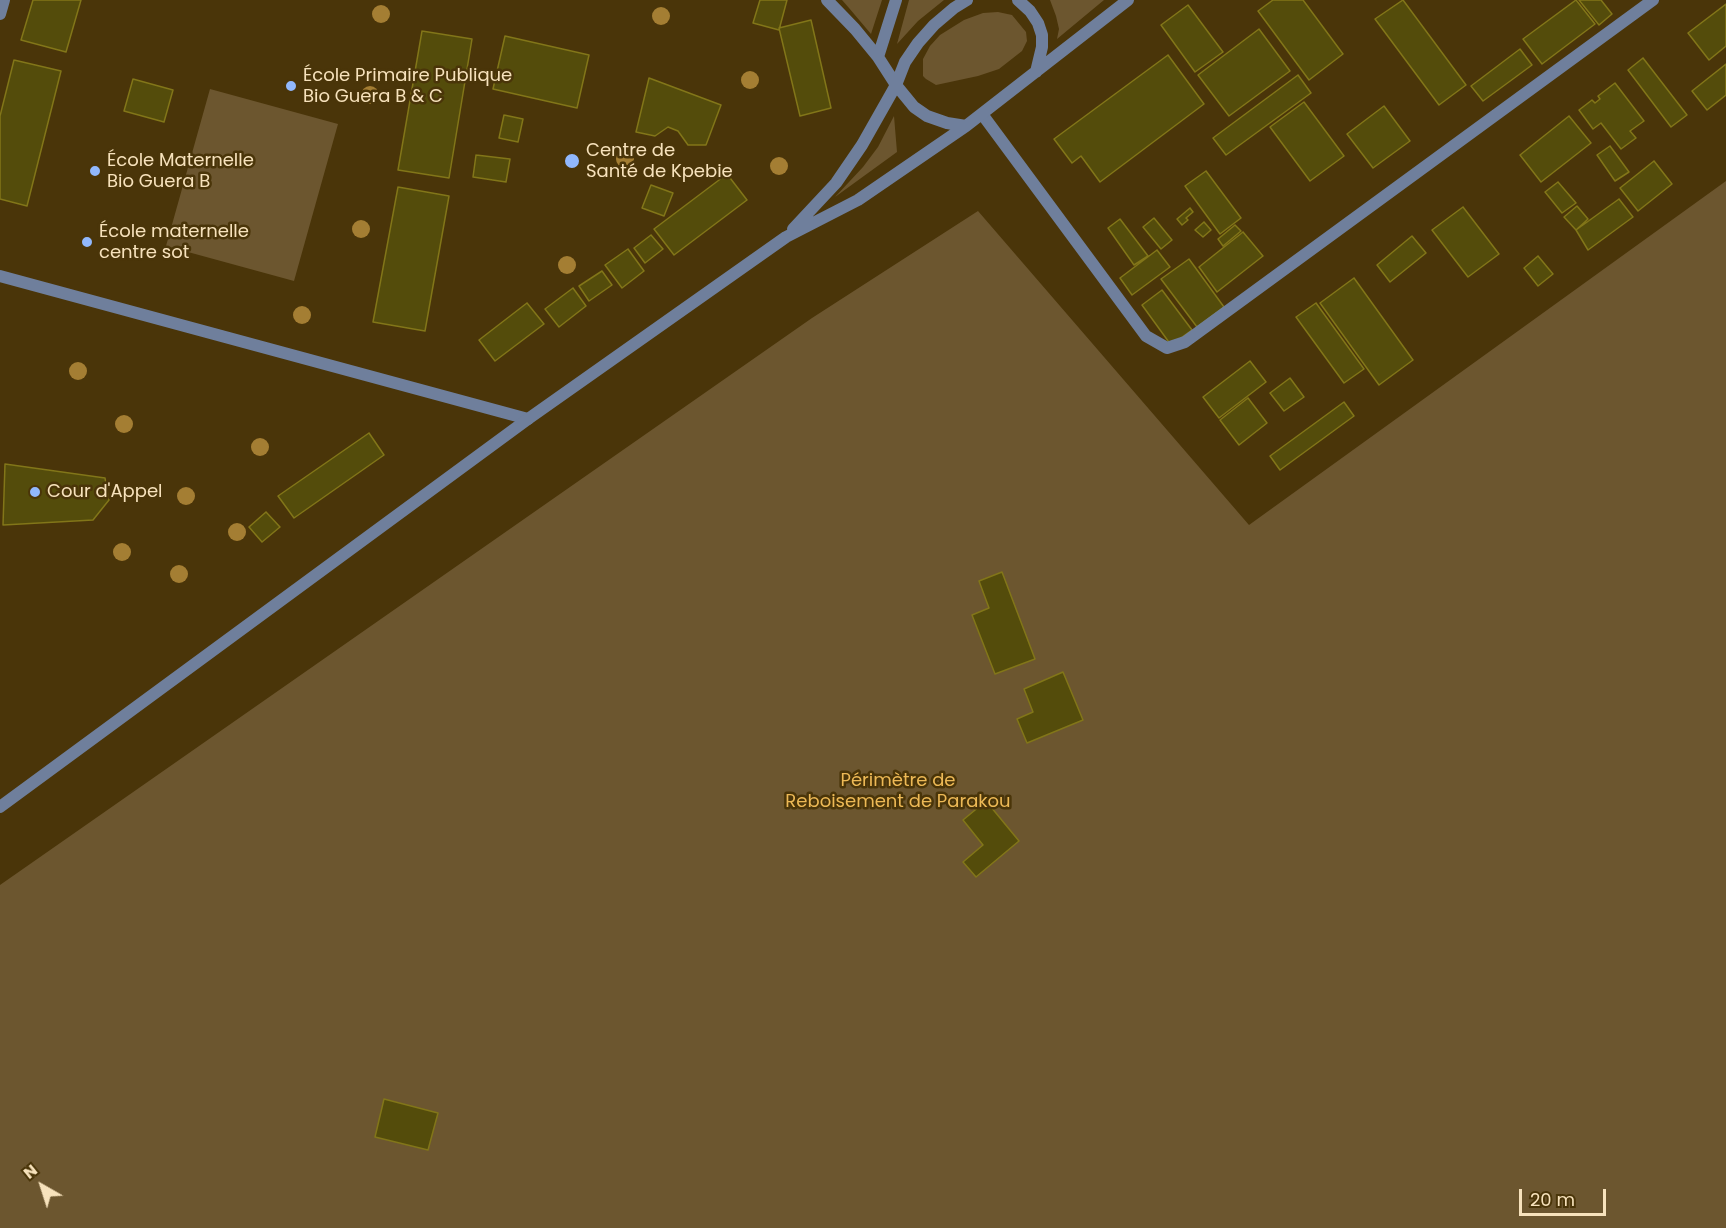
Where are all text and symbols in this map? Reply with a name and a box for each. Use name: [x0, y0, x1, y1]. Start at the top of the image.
place label: École Primaire Publique Bio Guera B & C: [303, 65, 512, 107]
marker: École Primaire Publique Bio Guera B & C: [284, 79, 298, 93]
place label: Centre de Santé de Kpebie: [586, 140, 733, 182]
place label: École Maternelle Bio Guera B: [107, 150, 254, 192]
marker: Centre de Santé de Kpebie: [563, 152, 581, 170]
marker: École Maternelle Bio Guera B: [88, 164, 102, 178]
place label: École maternelle centre sot: [99, 221, 249, 264]
marker: École maternelle centre sot: [80, 235, 94, 249]
place label: Cour d'Appel: [47, 481, 163, 503]
marker: Cour d'Appel: [28, 485, 42, 499]
park label: Périmètre de Reboisement de Parakou: [785, 770, 1011, 812]
north arrow: [12, 1156, 72, 1216]
text: N: [18, 1159, 42, 1184]
scale bar: [1522, 1177, 1609, 1215]
text: 20 m: [1530, 1187, 1575, 1212]

